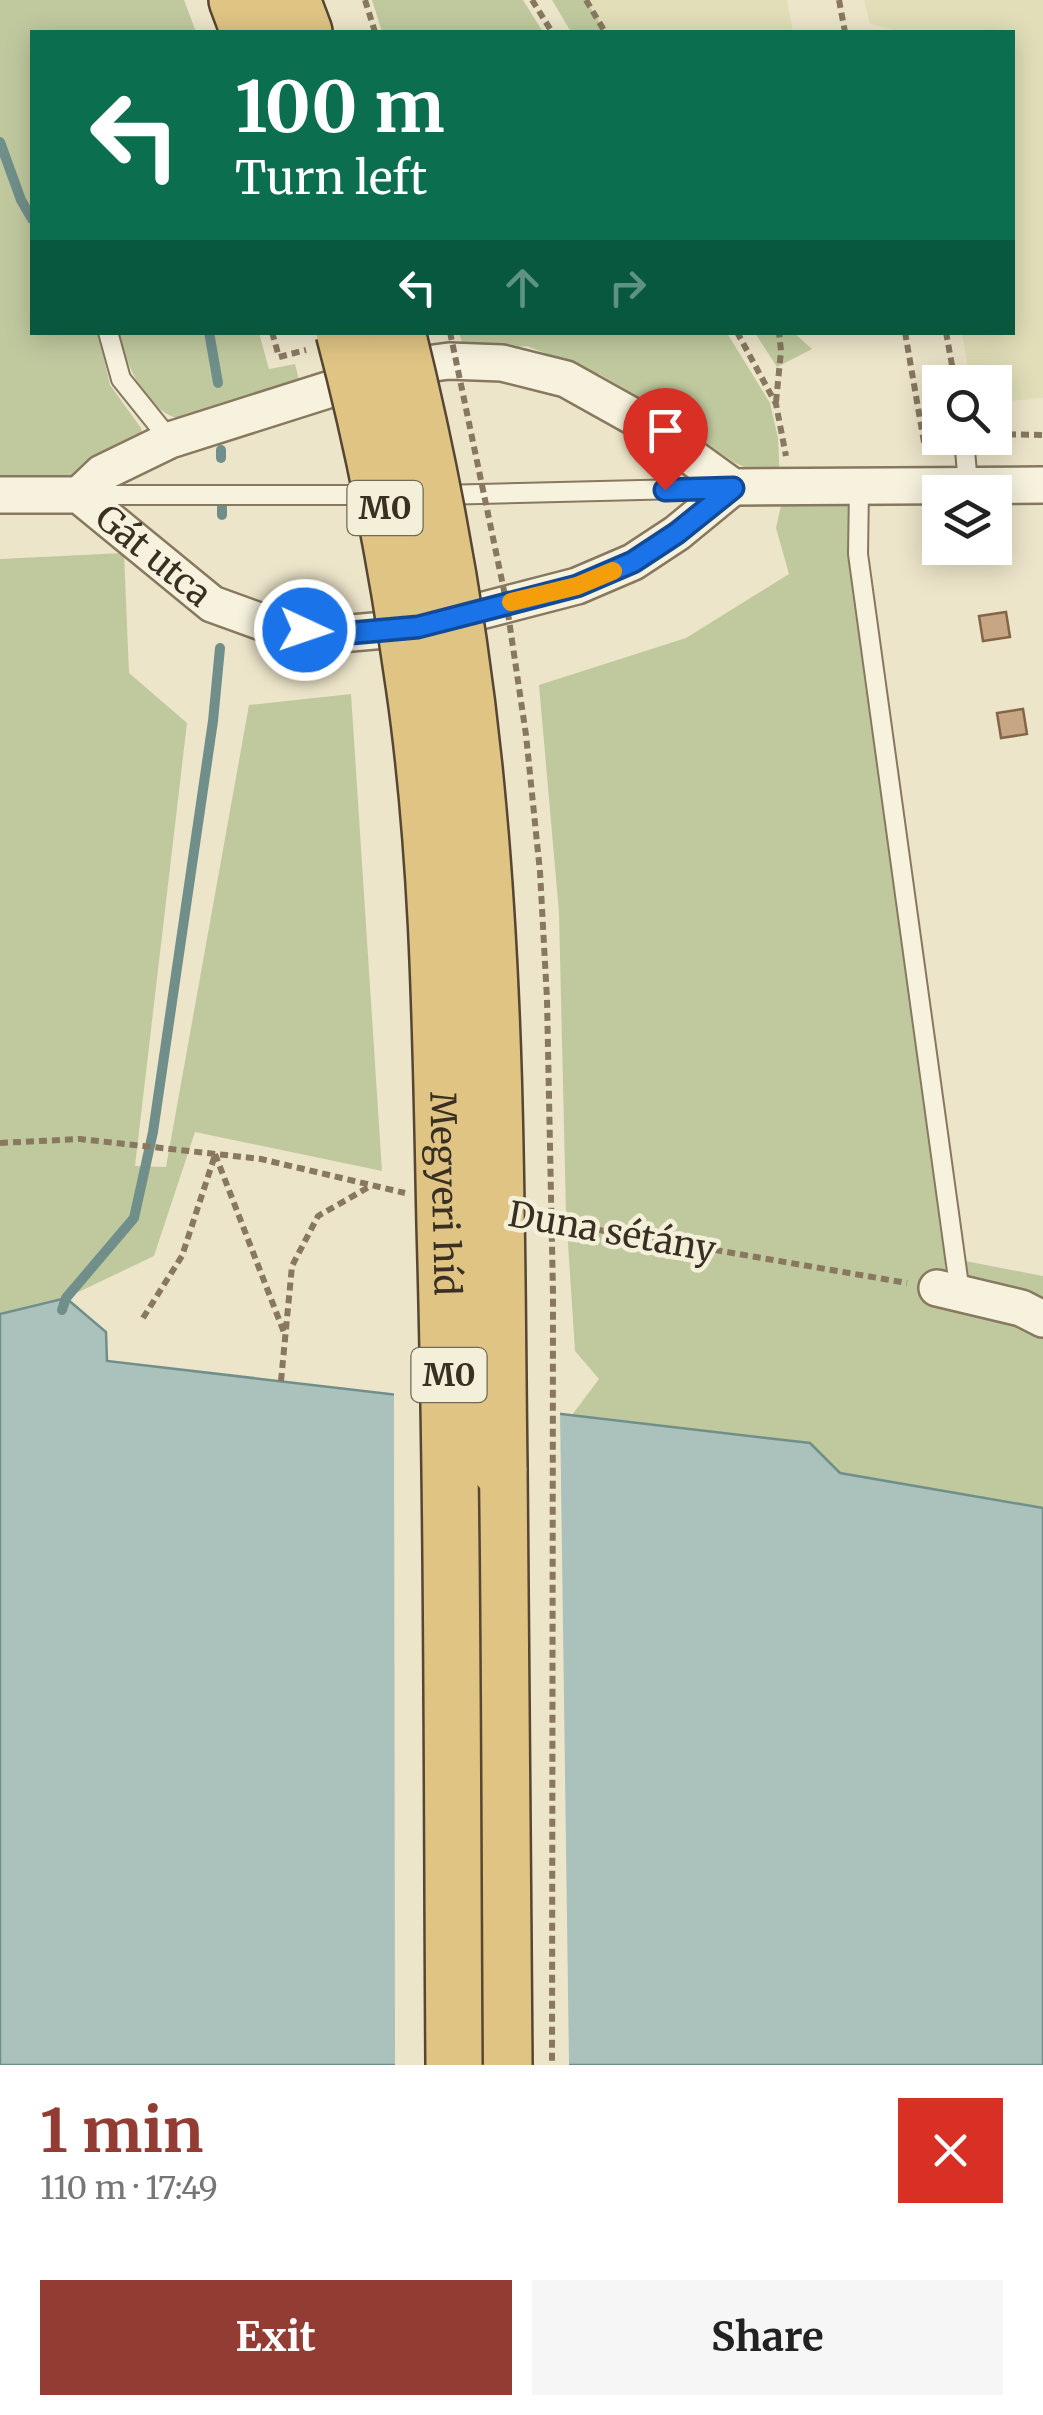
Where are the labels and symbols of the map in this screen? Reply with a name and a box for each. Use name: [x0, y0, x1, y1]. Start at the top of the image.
pin: [623, 388, 708, 491]
road number: M0: [348, 481, 422, 535]
street label: Gát utca: [86, 496, 220, 616]
position arrow: [253, 578, 357, 682]
street label: Megyeri híd: [420, 1091, 469, 1296]
street label: Duna sétány: [505, 1192, 720, 1272]
road number: M0: [412, 1348, 486, 1402]

